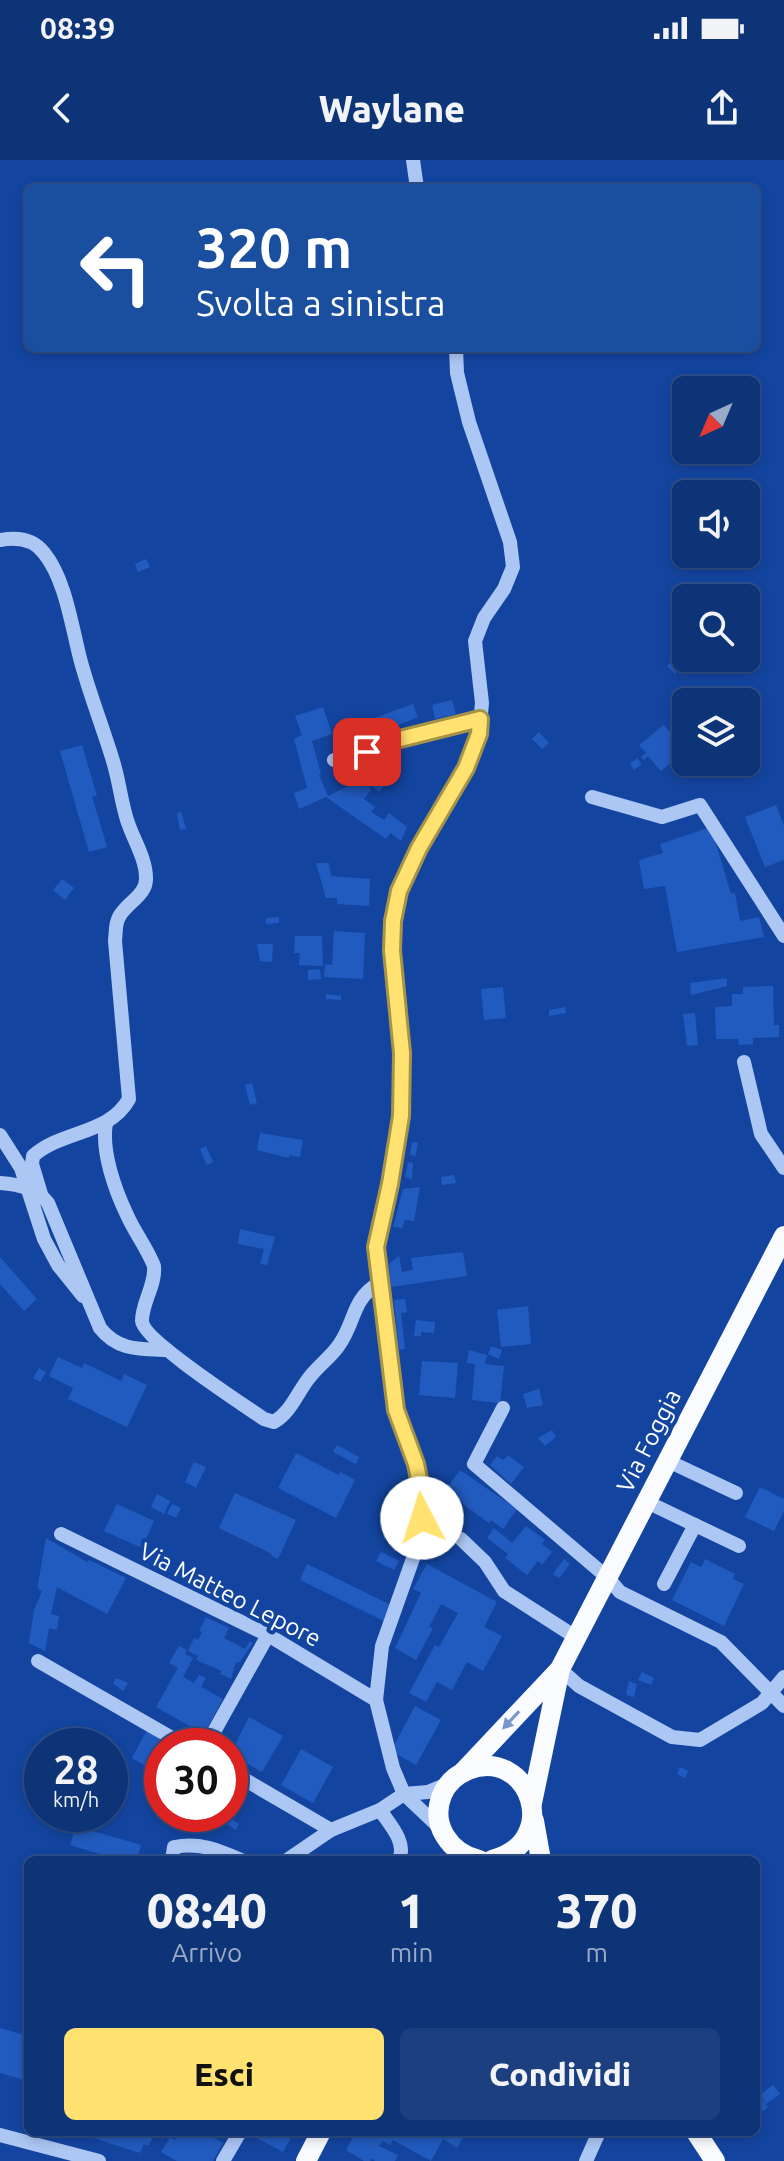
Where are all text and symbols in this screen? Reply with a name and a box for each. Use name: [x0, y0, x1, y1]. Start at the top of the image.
text: 08:39: [40, 11, 115, 45]
icon: back: [40, 86, 84, 130]
icon: share: [700, 86, 744, 130]
text: Waylane: [319, 88, 465, 129]
icon: left: [64, 216, 168, 320]
text: 320 m: [196, 216, 352, 279]
text: Svolta a sinistra: [196, 282, 446, 323]
north arrow: [672, 376, 760, 464]
map controls: [672, 376, 760, 776]
button: sound: [672, 480, 760, 568]
button: search: [672, 584, 760, 672]
button: layers: [672, 688, 760, 776]
pin: [333, 718, 401, 786]
icon: arrive: [345, 730, 389, 774]
street label: Via Foggia: [611, 1385, 686, 1497]
position arrow: [380, 1476, 464, 1560]
street label: Via Matteo Lepore: [135, 1537, 326, 1652]
one-way arrow: [503, 1711, 521, 1730]
speed limit sign: 30: [144, 1728, 248, 1832]
text: 28: [53, 1747, 99, 1792]
text: km/h: [53, 1788, 99, 1811]
text: 08:40: [147, 1883, 267, 1937]
text: 1: [398, 1883, 425, 1937]
text: 370: [556, 1883, 637, 1937]
text: Arrivo: [171, 1938, 242, 1967]
text: min: [390, 1938, 433, 1967]
text: m: [585, 1938, 608, 1967]
button: Esci: [64, 2028, 384, 2120]
button: Condividi: [400, 2028, 720, 2120]

